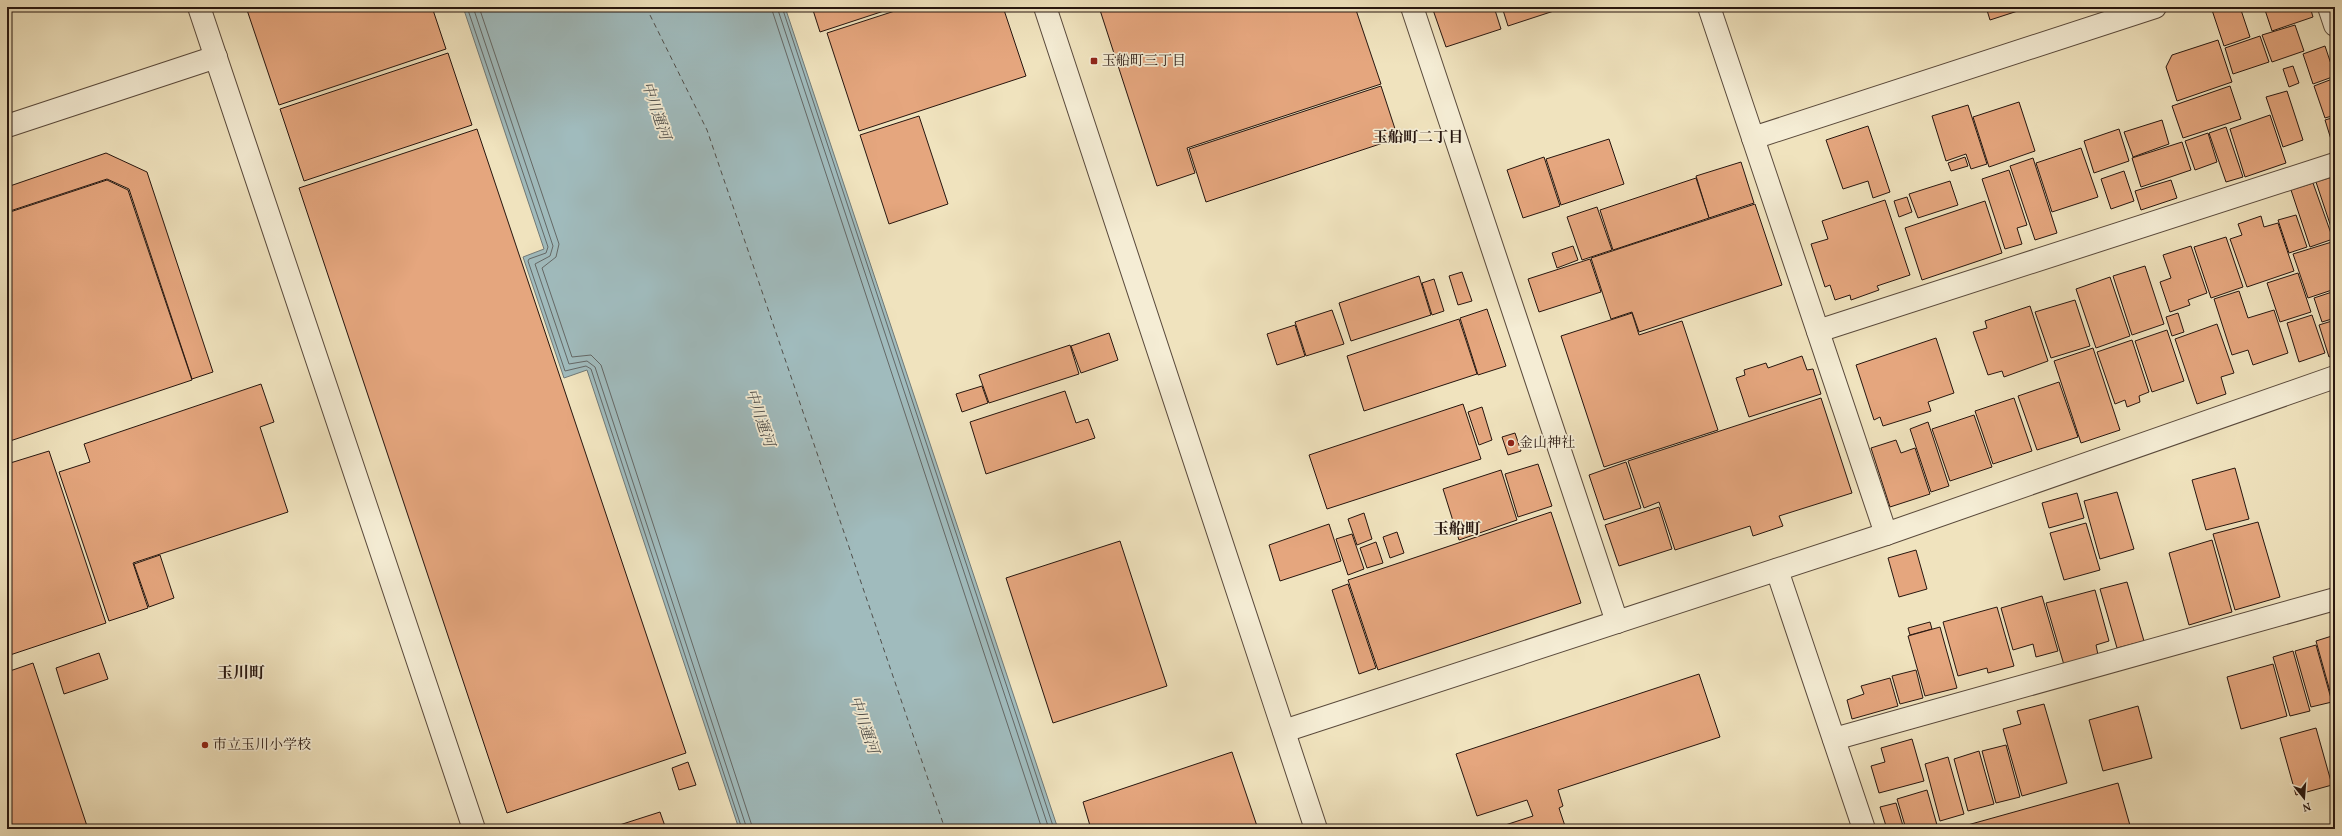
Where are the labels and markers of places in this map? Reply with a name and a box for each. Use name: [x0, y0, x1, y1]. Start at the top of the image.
place label: 玉船町三丁目: [1102, 52, 1186, 71]
marker: 玉船町三丁目: [1089, 56, 1099, 66]
place label: 金山神社: [1519, 434, 1575, 453]
marker: 金山神社: [1506, 438, 1516, 448]
place label: 市立玉川小学校: [213, 736, 311, 755]
marker: 市立玉川小学校: [200, 740, 210, 750]

